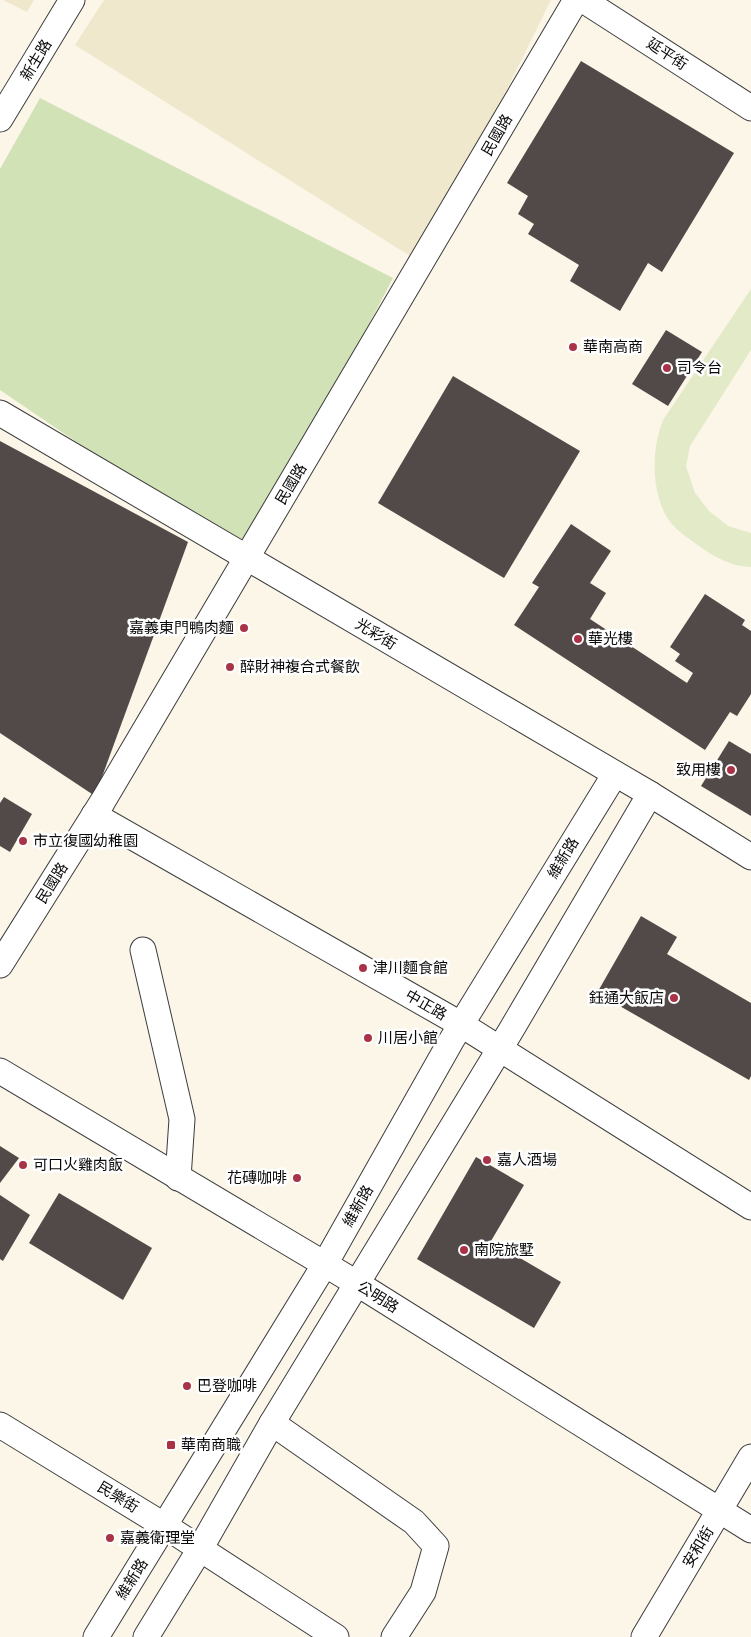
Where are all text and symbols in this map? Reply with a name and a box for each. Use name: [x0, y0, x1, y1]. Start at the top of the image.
street label: 延平街: [644, 35, 690, 73]
street label: 新生路: [18, 37, 54, 83]
street label: 民國路: [479, 112, 515, 158]
place label: 華南高商: [583, 339, 643, 355]
marker: 華南高商: [567, 341, 579, 353]
place label: 司令台: [677, 360, 722, 376]
marker: 司令台: [661, 362, 673, 374]
street label: 民國路: [273, 461, 309, 507]
street label: 光彩街: [353, 616, 399, 652]
place label: 嘉義東門鴨肉麵: [129, 620, 234, 636]
marker: 嘉義東門鴨肉麵: [238, 622, 250, 634]
place label: 華光樓: [588, 631, 633, 647]
marker: 華光樓: [572, 633, 584, 645]
place label: 醉財神複合式餐飲: [240, 659, 360, 675]
marker: 醉財神複合式餐飲: [224, 661, 236, 673]
place label: 致用樓: [676, 762, 721, 778]
marker: 致用樓: [725, 764, 737, 776]
place label: 市立復國幼稚園: [33, 833, 138, 849]
marker: 市立復國幼稚園: [17, 835, 29, 847]
street label: 維新路: [545, 835, 581, 881]
street label: 民國路: [33, 860, 71, 906]
place label: 津川麵食館: [373, 960, 448, 976]
marker: 津川麵食館: [357, 962, 369, 974]
street label: 中正路: [403, 987, 449, 1023]
place label: 鈺通大飯店: [589, 990, 664, 1006]
marker: 鈺通大飯店: [668, 992, 680, 1004]
place label: 川居小館: [378, 1030, 438, 1046]
marker: 川居小館: [362, 1032, 374, 1044]
place label: 嘉人酒場: [497, 1152, 557, 1168]
marker: 嘉人酒場: [481, 1154, 493, 1166]
place label: 可口火雞肉飯: [33, 1157, 123, 1173]
marker: 可口火雞肉飯: [17, 1159, 29, 1171]
place label: 花磚咖啡: [227, 1170, 287, 1186]
marker: 花磚咖啡: [291, 1172, 303, 1184]
street label: 維新路: [340, 1183, 376, 1229]
place label: 南院旅墅: [474, 1242, 534, 1258]
marker: 南院旅墅: [458, 1244, 470, 1256]
street label: 公明路: [355, 1278, 401, 1316]
place label: 巴登咖啡: [197, 1378, 257, 1394]
marker: 巴登咖啡: [181, 1380, 193, 1392]
place label: 華南商職: [181, 1437, 241, 1453]
marker: 華南商職: [165, 1439, 177, 1451]
street label: 民樂街: [95, 1479, 141, 1515]
street label: 安和街: [680, 1524, 716, 1570]
place label: 嘉義衛理堂: [120, 1530, 195, 1546]
marker: 嘉義衛理堂: [104, 1532, 116, 1544]
street label: 維新路: [113, 1556, 151, 1602]

